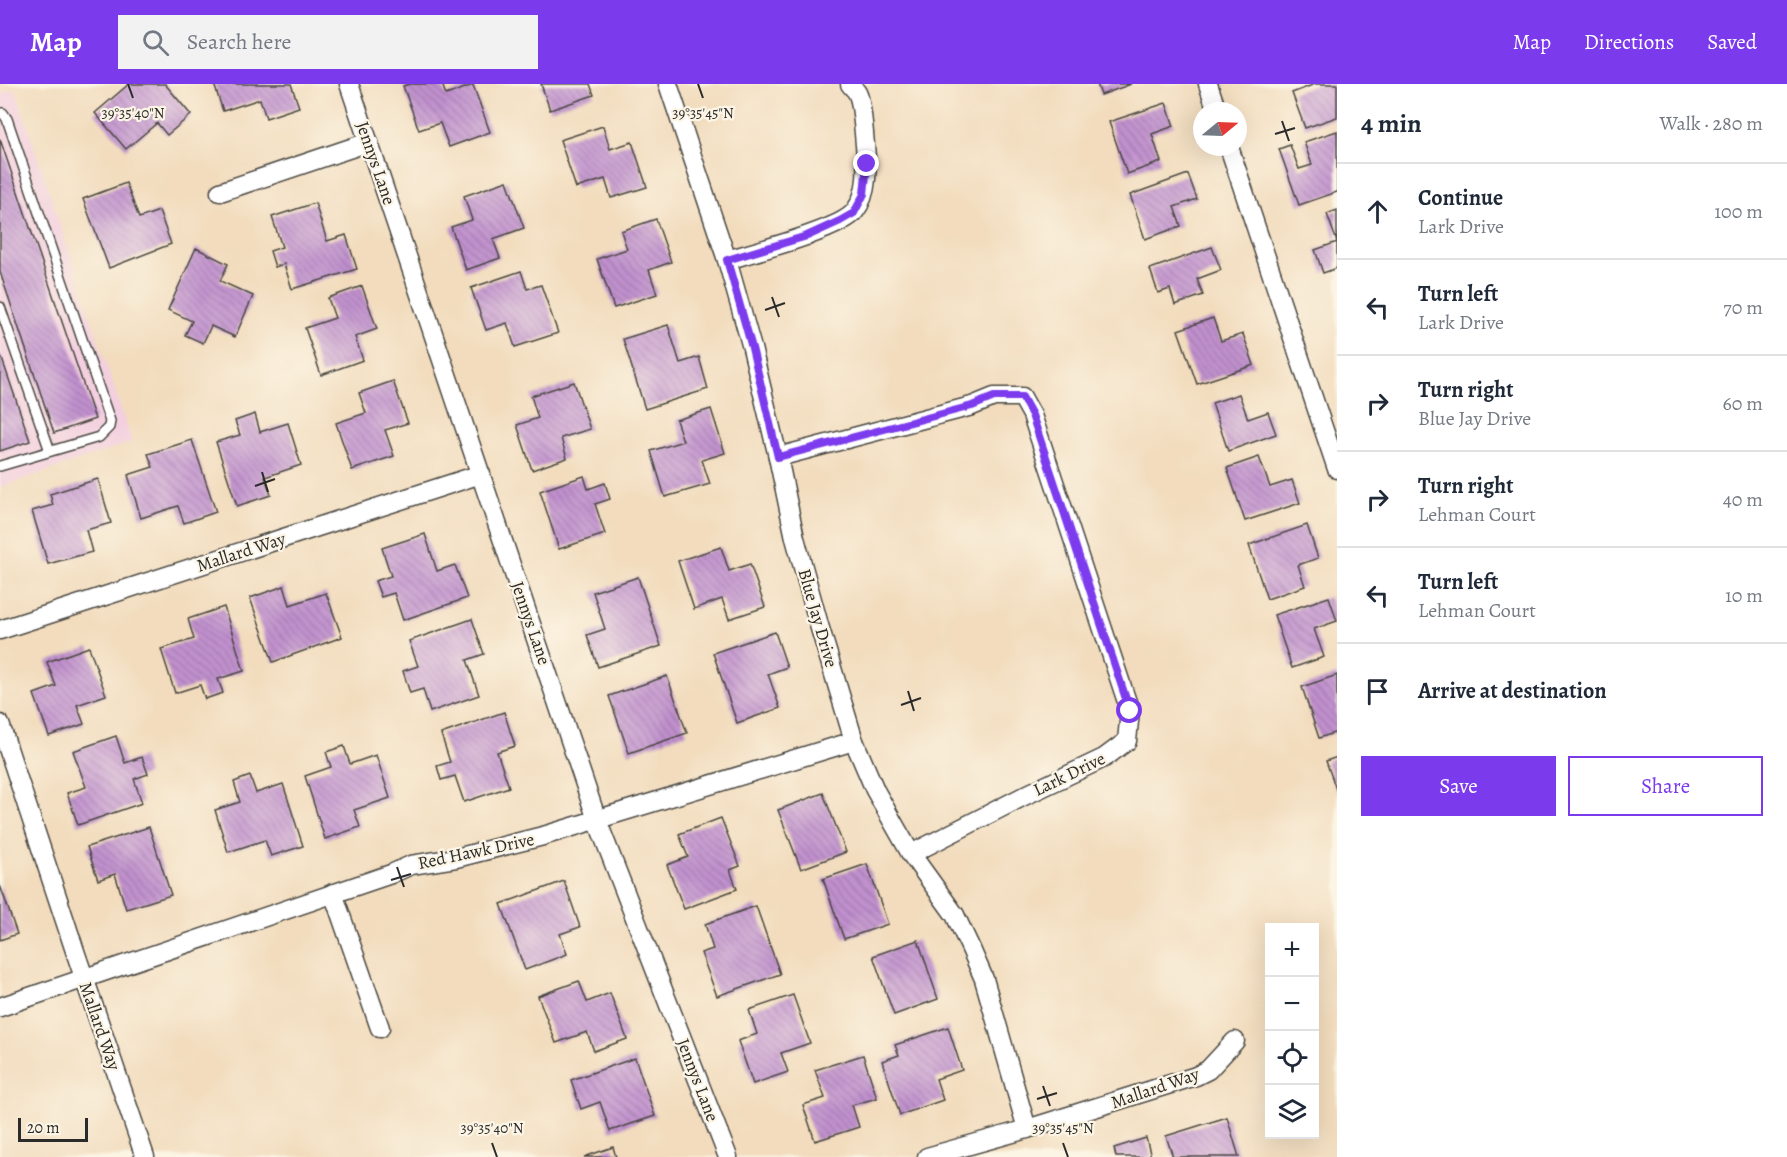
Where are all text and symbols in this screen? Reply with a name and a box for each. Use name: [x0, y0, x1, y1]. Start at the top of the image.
search box: [118, 15, 538, 69]
text: Map: [30, 23, 82, 61]
icon: search: [139, 26, 172, 59]
text: Search here: [187, 27, 291, 57]
text: Map: [1513, 28, 1551, 56]
text: Directions: [1584, 28, 1674, 56]
text: Saved: [1707, 28, 1757, 56]
north arrow: [1193, 102, 1247, 156]
text: 39°35'40"N: [102, 103, 165, 123]
text: 39°35'45"N: [672, 103, 734, 123]
text: 4 min: [1361, 106, 1422, 141]
text: Walk · 280 m: [1659, 110, 1763, 137]
street label: Jennys Lane: [351, 118, 401, 208]
route end: [853, 150, 879, 176]
text: Continue: [1418, 183, 1503, 213]
icon: ahead: [1361, 195, 1394, 228]
text: 100 m: [1714, 198, 1763, 225]
text: Lark Drive: [1418, 213, 1504, 240]
text: Turn left: [1418, 279, 1498, 309]
icon: left: [1361, 291, 1394, 324]
text: 70 m: [1723, 294, 1763, 321]
text: Lark Drive: [1418, 309, 1504, 336]
text: Turn right: [1418, 375, 1514, 405]
icon: right: [1361, 387, 1394, 420]
text: 60 m: [1723, 390, 1763, 417]
text: Blue Jay Drive: [1418, 405, 1531, 432]
text: Turn right: [1418, 471, 1514, 501]
icon: right: [1361, 483, 1394, 516]
text: 40 m: [1723, 486, 1763, 513]
text: Lehman Court: [1418, 501, 1536, 528]
street label: Mallard Way: [194, 526, 289, 578]
street label: Blue Jay Drive: [792, 566, 844, 670]
text: Turn left: [1418, 567, 1498, 597]
street label: Jennys Lane: [506, 578, 556, 668]
icon: left: [1361, 579, 1394, 612]
text: 10 m: [1725, 582, 1763, 609]
text: Lehman Court: [1418, 597, 1536, 624]
icon: arrive: [1361, 675, 1394, 708]
text: Arrive at destination: [1418, 676, 1607, 706]
route start: [1116, 697, 1142, 723]
street label: Lark Drive: [1029, 746, 1109, 802]
button: Save: [1361, 756, 1556, 816]
button: Share: [1568, 756, 1763, 816]
street label: Red Hawk Drive: [415, 827, 537, 875]
map controls: [1265, 923, 1319, 1139]
button: +: [1265, 923, 1319, 977]
button: −: [1265, 977, 1319, 1031]
street label: Mallard Way: [74, 979, 127, 1074]
button: locate: [1265, 1031, 1319, 1085]
street label: Jennys Lane: [671, 1035, 725, 1125]
street label: Mallard Way: [1108, 1061, 1203, 1114]
button: layers: [1265, 1085, 1319, 1139]
scale bar: [18, 1115, 88, 1142]
text: 20 m: [27, 1117, 60, 1139]
text: 39°35'40"N: [461, 1118, 524, 1138]
text: 39°35'45"N: [1032, 1118, 1094, 1138]

